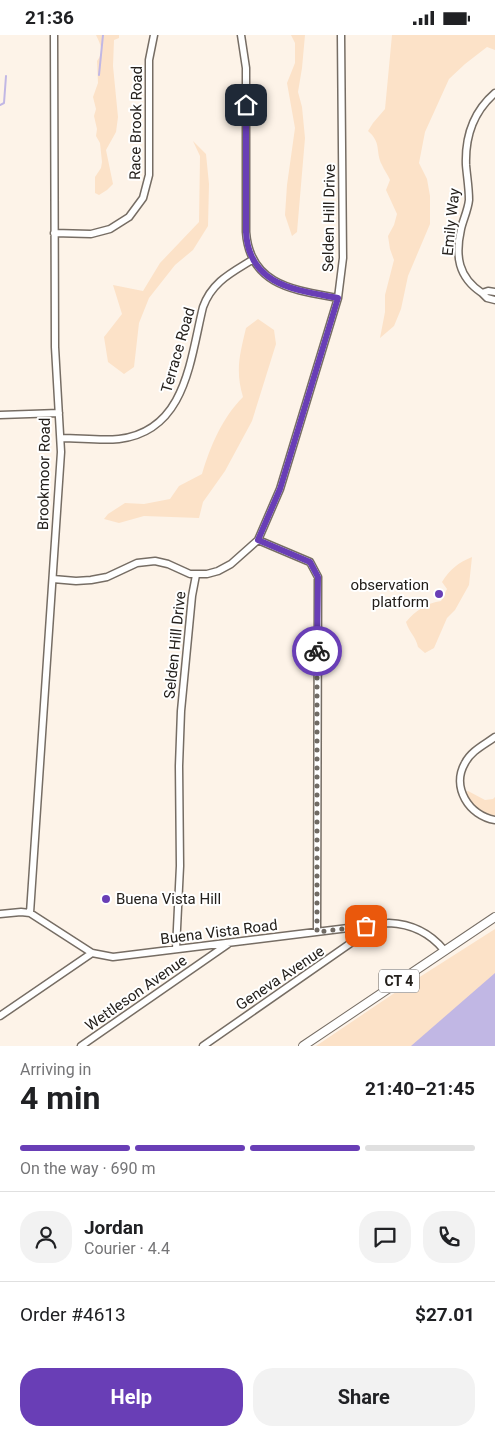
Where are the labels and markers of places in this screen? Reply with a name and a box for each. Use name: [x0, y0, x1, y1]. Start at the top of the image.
pin: [225, 84, 267, 126]
place label: observation platform: [350, 576, 429, 611]
marker: observation platform: [433, 588, 445, 600]
place label: Buena Vista Hill: [116, 890, 221, 908]
marker: Buena Vista Hill: [100, 893, 112, 905]
pin: [345, 905, 387, 947]

